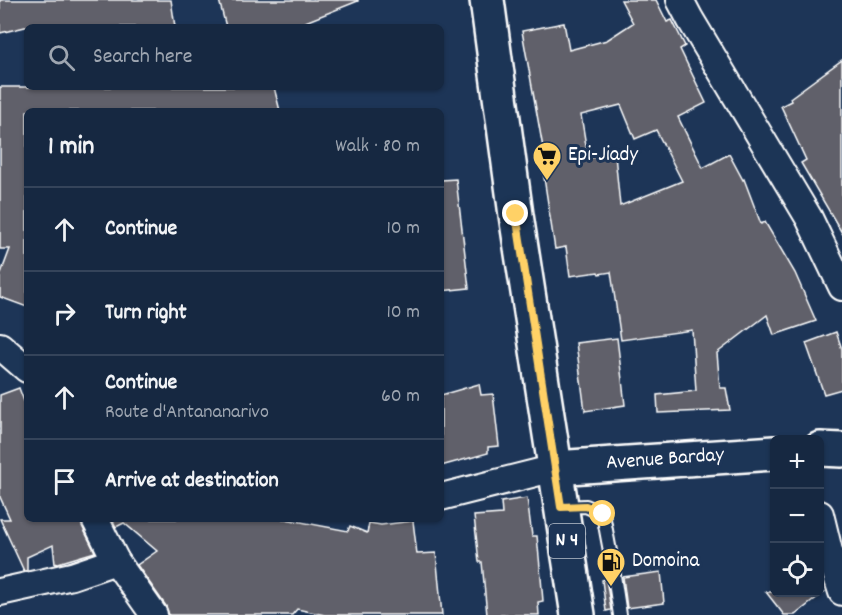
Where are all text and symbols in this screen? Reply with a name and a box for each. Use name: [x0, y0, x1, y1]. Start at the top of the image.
search box: [24, 24, 444, 90]
icon: search: [45, 41, 78, 74]
text: Search here: [93, 42, 192, 73]
text: 1 min: [48, 129, 94, 166]
text: Walk · 80 m: [335, 133, 420, 161]
supermarket icon: Epi-Jiady: [531, 140, 563, 182]
place label: Epi-Jiady: [568, 141, 638, 171]
route end: [502, 200, 528, 226]
icon: ahead: [48, 213, 81, 246]
text: Continue: [105, 214, 177, 245]
text: 10 m: [386, 215, 420, 243]
icon: right: [48, 297, 81, 330]
text: Turn right: [105, 298, 187, 329]
text: 10 m: [386, 299, 420, 327]
text: Continue: [105, 368, 177, 399]
icon: ahead: [48, 381, 81, 414]
text: 60 m: [381, 383, 420, 411]
text: Route d'Antananarivo: [105, 399, 269, 427]
map controls: [770, 435, 824, 597]
button: +: [770, 435, 824, 489]
street label: Avenue Barday: [605, 441, 725, 479]
icon: arrive: [48, 465, 81, 498]
text: Arrive at destination: [105, 466, 279, 497]
button: −: [770, 489, 824, 543]
route start: [589, 500, 615, 526]
road number: N 4: [549, 524, 585, 558]
button: locate: [770, 543, 824, 597]
fuel station icon: Domoina: [595, 546, 627, 588]
place label: Domoina: [632, 547, 700, 577]

